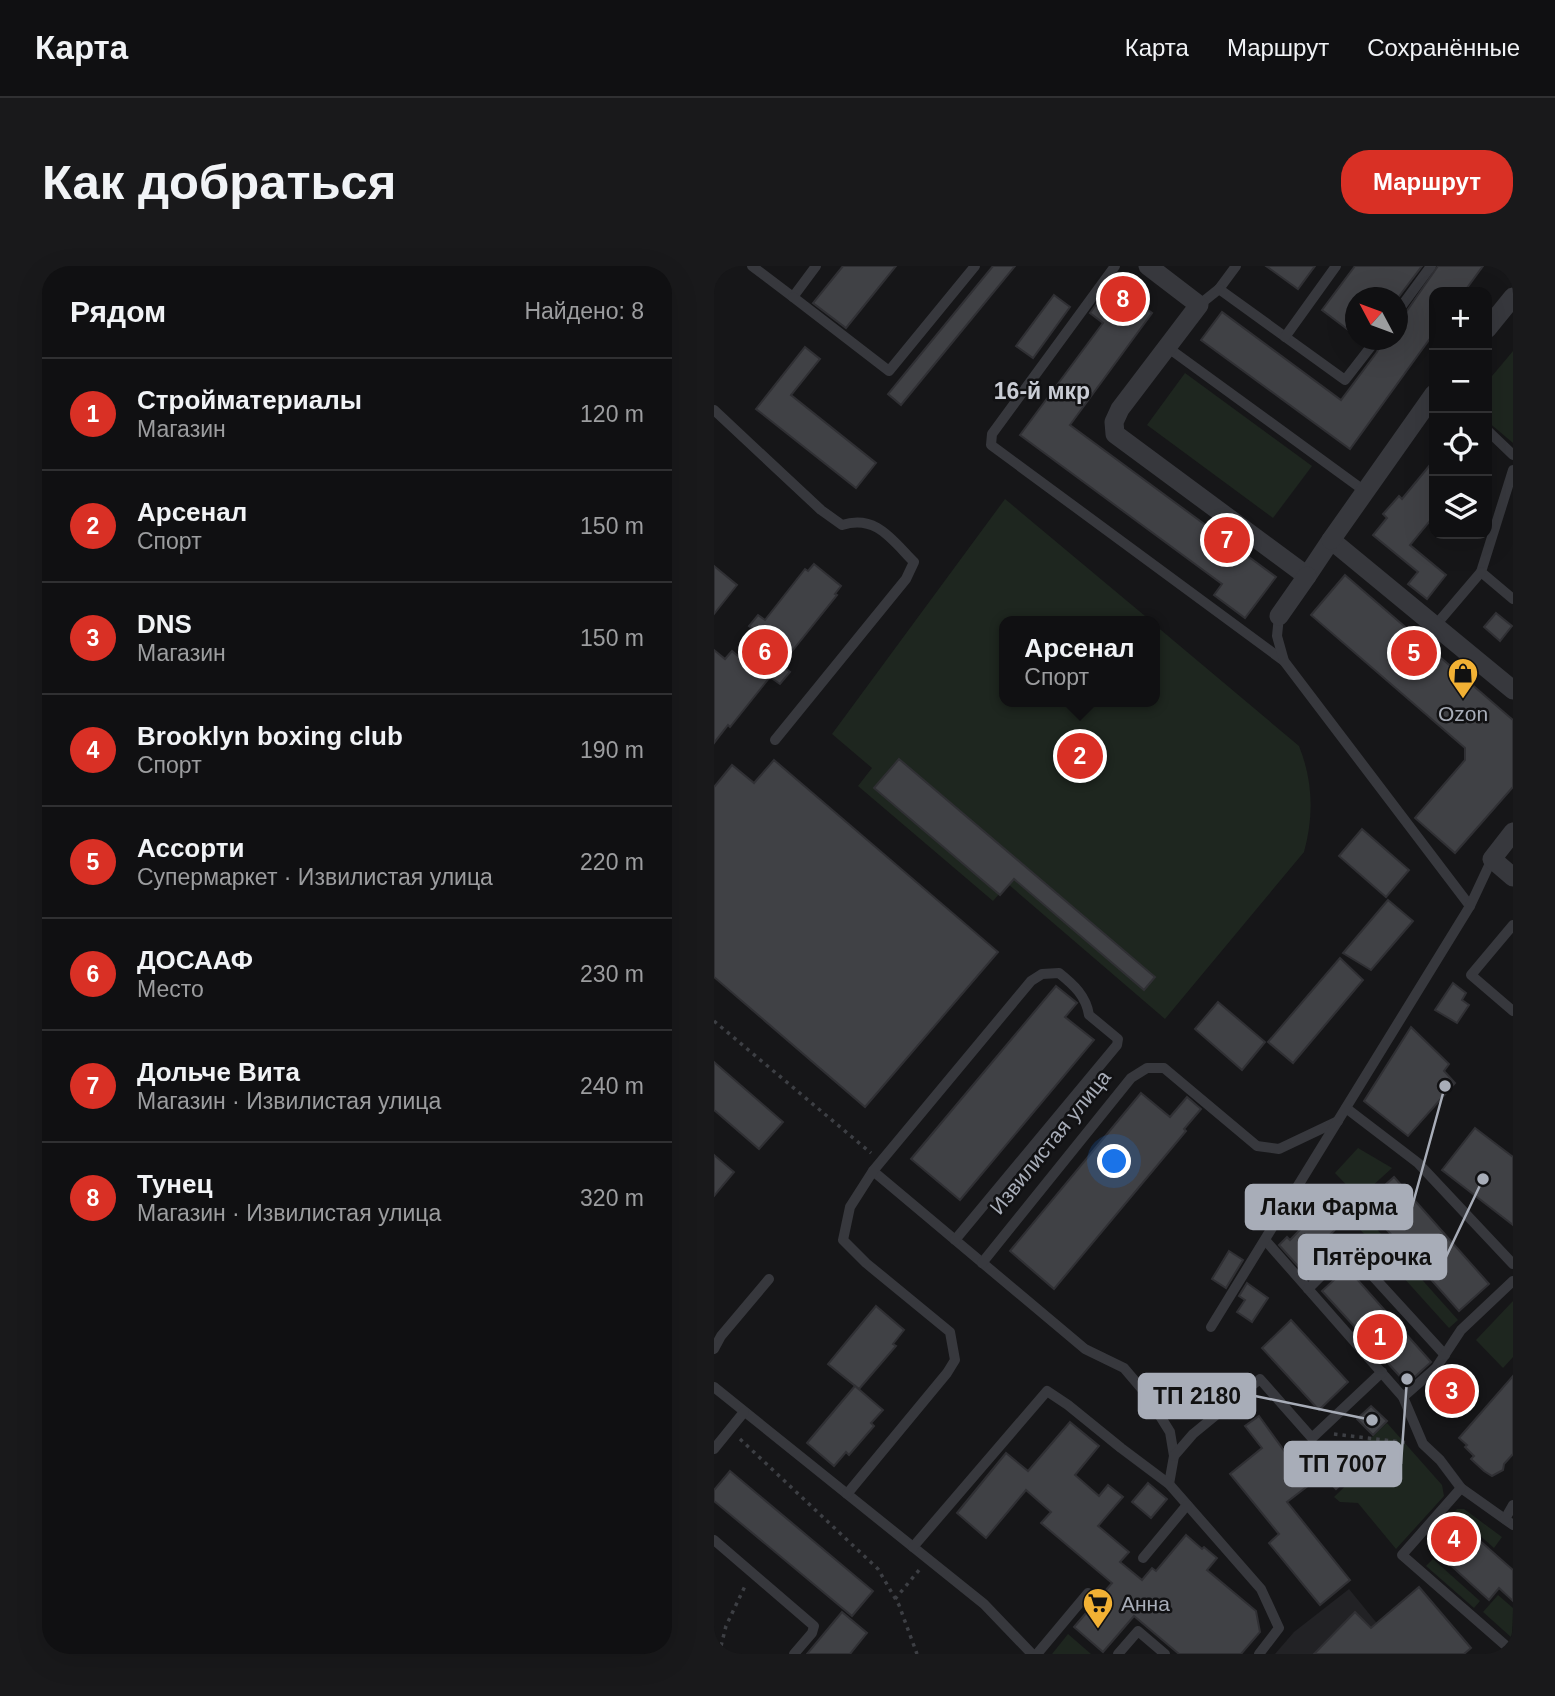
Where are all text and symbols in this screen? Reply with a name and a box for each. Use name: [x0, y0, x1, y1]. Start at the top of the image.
text: Карта: [35, 29, 128, 66]
text: Карта: [1125, 34, 1189, 61]
text: Маршрут: [1227, 34, 1329, 61]
text: Сохранённые: [1367, 34, 1520, 61]
button: Маршрут: [1341, 150, 1513, 214]
text: Как добраться: [42, 155, 396, 209]
pin: 8: [1100, 273, 1146, 325]
north arrow: [1345, 287, 1408, 350]
map controls: [1429, 287, 1492, 539]
button: +: [1429, 287, 1492, 350]
text: Рядом: [70, 295, 166, 328]
text: Найдено: 8: [524, 298, 644, 324]
button: −: [1429, 350, 1492, 413]
district label: 16-й мкр: [994, 378, 1090, 404]
text: Стройматериалы: [137, 385, 362, 415]
text: 1: [87, 401, 99, 427]
text: 120 m: [580, 401, 644, 427]
button: locate: [1429, 413, 1492, 476]
text: Магазин: [137, 416, 226, 442]
button: layers: [1429, 476, 1492, 539]
text: Арсенал: [137, 497, 247, 527]
text: 2: [87, 513, 99, 539]
text: 150 m: [580, 513, 644, 539]
pin: 7: [1204, 514, 1250, 566]
text: Спорт: [137, 528, 202, 554]
text: DNS: [137, 609, 192, 639]
popup: [999, 616, 1160, 707]
text: 3: [87, 625, 99, 651]
text: 150 m: [580, 625, 644, 651]
pin: 6: [742, 626, 788, 678]
pin: 5: [1391, 627, 1437, 679]
text: Арсенал: [1024, 633, 1135, 663]
text: Магазин: [137, 640, 226, 666]
shop icon: Ozon: [1446, 656, 1480, 700]
text: Спорт: [1024, 664, 1089, 690]
place label: Ozon: [1438, 702, 1488, 725]
text: Brooklyn boxing club: [137, 721, 403, 751]
pin: 2: [1057, 730, 1103, 782]
text: 4: [87, 737, 99, 763]
text: 190 m: [580, 737, 644, 763]
text: Спорт: [137, 752, 202, 778]
text: Ассорти: [137, 833, 245, 863]
text: 5: [87, 849, 99, 875]
text: 220 m: [580, 849, 644, 875]
text: Супермаркет · Извилистая улица: [137, 864, 493, 890]
text: ДОСААФ: [137, 945, 253, 975]
text: 6: [87, 961, 99, 987]
text: 230 m: [580, 961, 644, 987]
text: Место: [137, 976, 204, 1002]
text: Дольче Вита: [137, 1057, 300, 1087]
street label: Извилистая улица: [985, 1065, 1115, 1218]
text: 7: [87, 1073, 99, 1099]
text: 240 m: [580, 1073, 644, 1099]
text: Магазин · Извилистая улица: [137, 1088, 441, 1114]
your location: [1097, 1144, 1131, 1178]
text: Тунец: [137, 1169, 213, 1199]
text: 8: [87, 1185, 99, 1211]
text: 320 m: [580, 1185, 644, 1211]
callout: Лаки Фарма: [1246, 1185, 1412, 1229]
text: Лаки Фарма: [1260, 1194, 1398, 1220]
text: Магазин · Извилистая улица: [137, 1200, 441, 1226]
callout: Пятёрочка: [1299, 1235, 1446, 1279]
text: Пятёрочка: [1312, 1244, 1432, 1270]
pin: 1: [1357, 1311, 1403, 1363]
pin: 3: [1429, 1365, 1475, 1417]
callout: ТП 2180: [1139, 1374, 1255, 1418]
text: ТП 2180: [1153, 1383, 1241, 1409]
callout: ТП 7007: [1285, 1442, 1401, 1486]
text: ТП 7007: [1299, 1451, 1387, 1477]
pin: 4: [1431, 1513, 1477, 1565]
supermarket icon: Анна: [1081, 1586, 1115, 1630]
place label: Анна: [1121, 1592, 1170, 1615]

